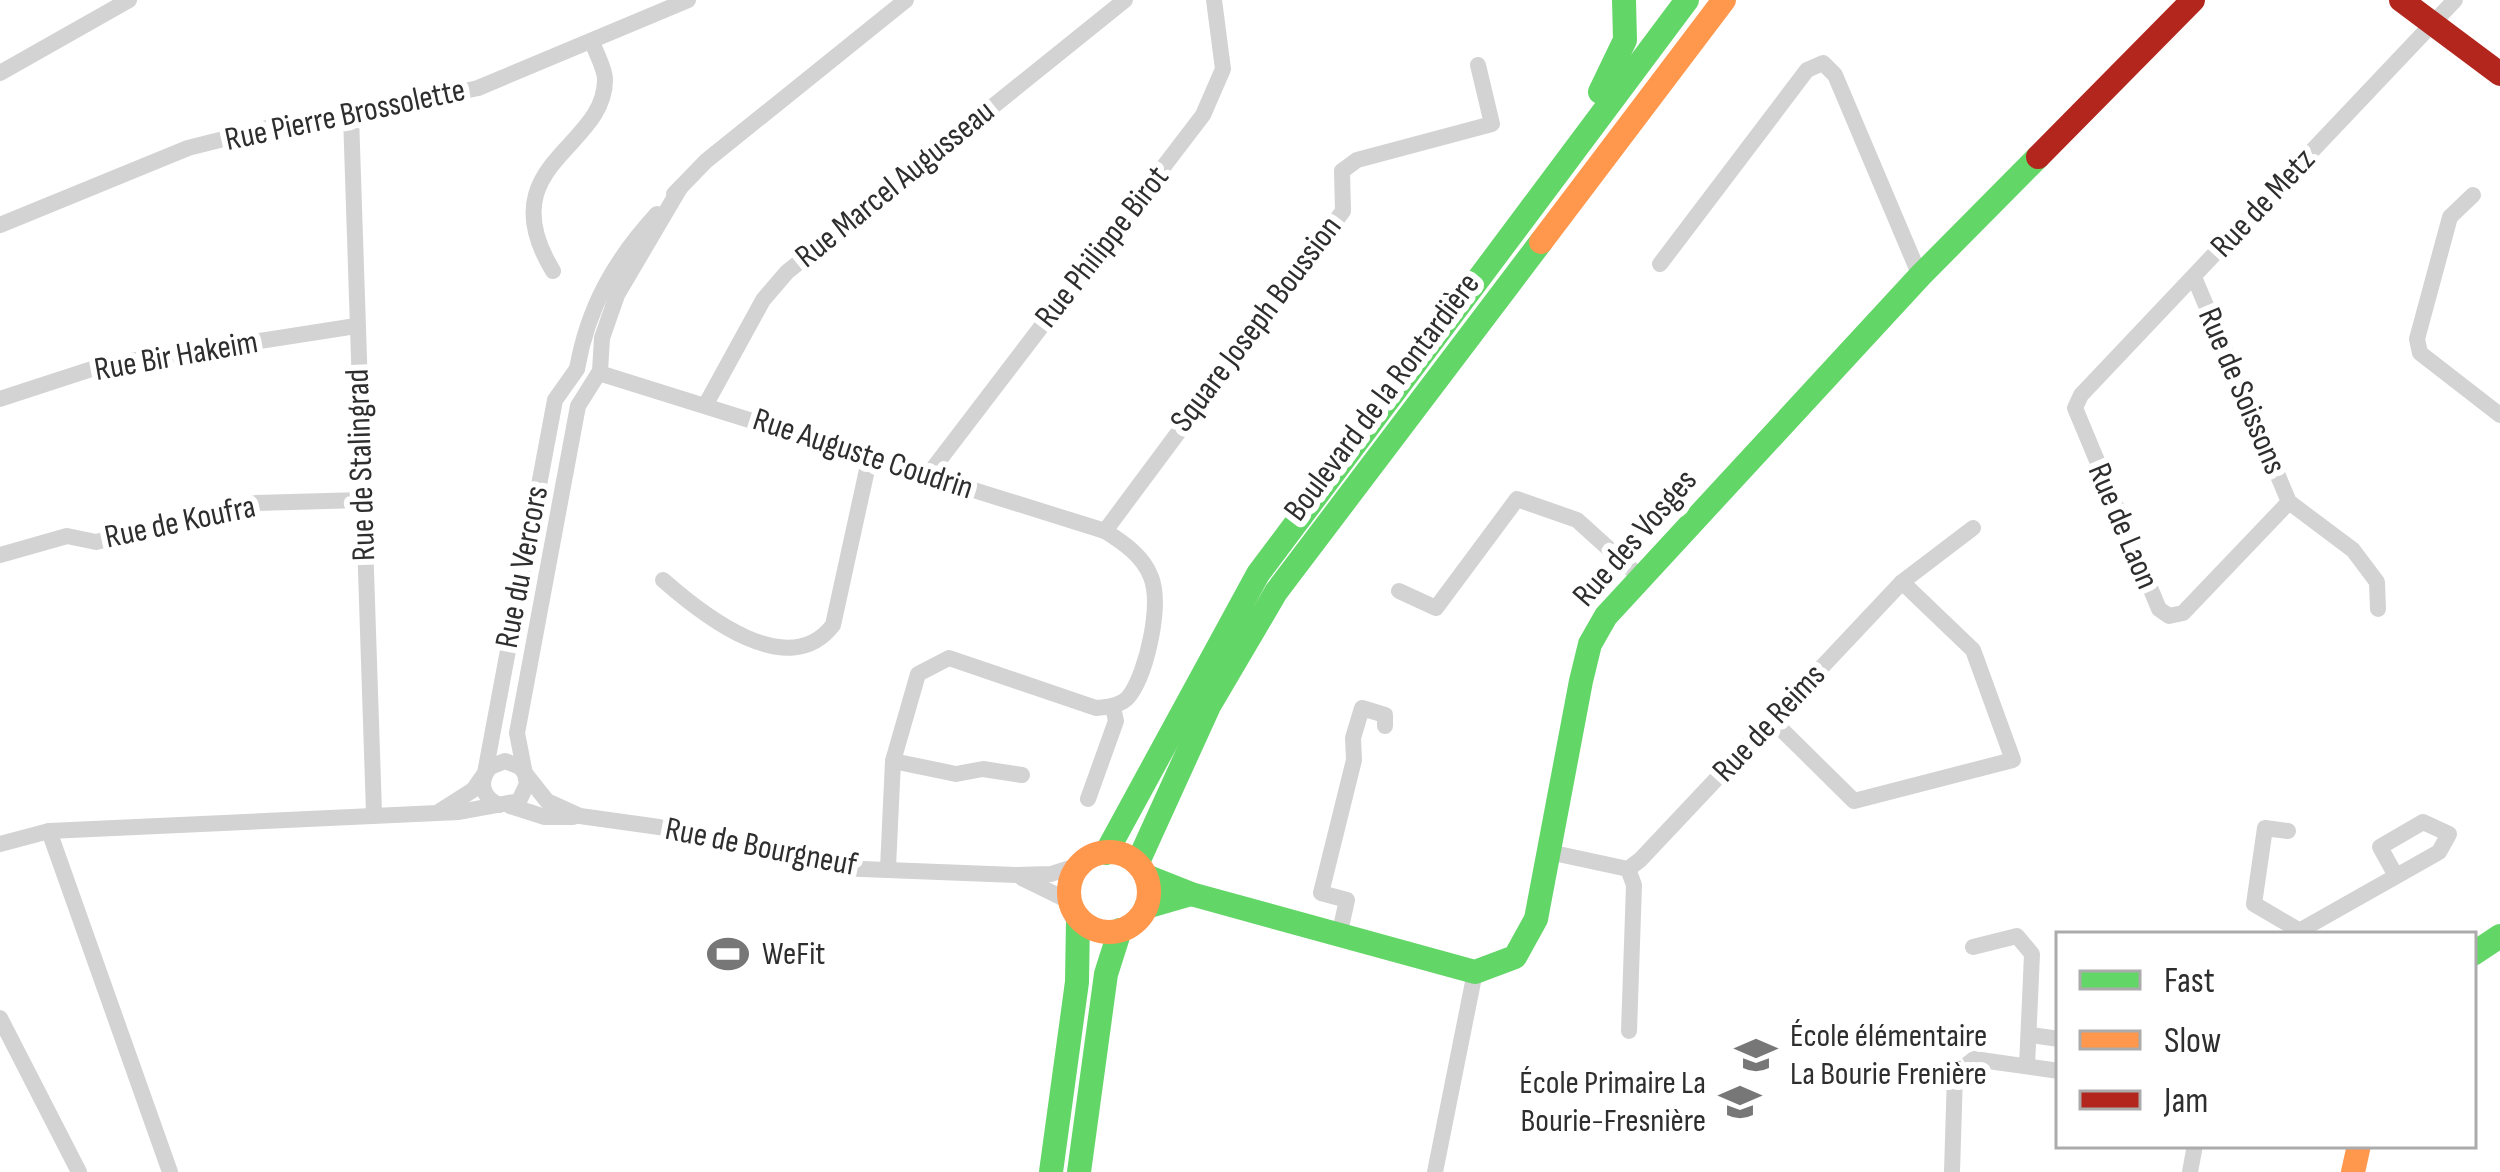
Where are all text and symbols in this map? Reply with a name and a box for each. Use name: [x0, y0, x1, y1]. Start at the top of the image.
street label: Rue Pierre Brossolette: [221, 70, 469, 160]
street label: Rue Marcel Augusseau: [787, 92, 1003, 276]
street label: Rue de Metz: [2202, 140, 2324, 266]
street label: Rue Philippe Birot: [1026, 158, 1178, 336]
street label: Square Joseph Boussion: [1162, 208, 1350, 440]
street label: Boulevard de la Rontardière: [1276, 265, 1488, 529]
street label: Rue de Soissons: [2189, 302, 2295, 480]
street label: Rue Bir Hakeim: [91, 322, 261, 390]
street label: Rue de Stalingrad: [338, 368, 384, 562]
street label: Rue Auguste Coudrin: [748, 400, 978, 508]
street label: Rue de Laon: [2079, 457, 2167, 595]
street label: Rue des Vosges: [1564, 461, 1706, 615]
street label: Rue du Vercors: [487, 483, 557, 651]
street label: Rue de Koufra: [101, 487, 259, 557]
street label: Rue de Reims: [1704, 656, 1834, 790]
street label: Rue de Bourgneuf: [662, 809, 861, 885]
sports icon: WeFit: [705, 931, 751, 977]
legend: [2056, 932, 2476, 1148]
place label: WeFit: [762, 934, 825, 974]
text: Fast: [2164, 960, 2215, 1003]
place label: École élémentaire La Bourie Frenière: [1790, 1016, 1987, 1094]
text: Slow: [2164, 1020, 2221, 1063]
school or university icon: École élémentaire La Bourie Frenière: [1733, 1032, 1779, 1078]
place label: École Primaire La Bourie-Fresnière: [1519, 1063, 1706, 1141]
school or university icon: École Primaire La Bourie-Fresnière: [1717, 1079, 1763, 1125]
text: Jam: [2163, 1080, 2208, 1123]

